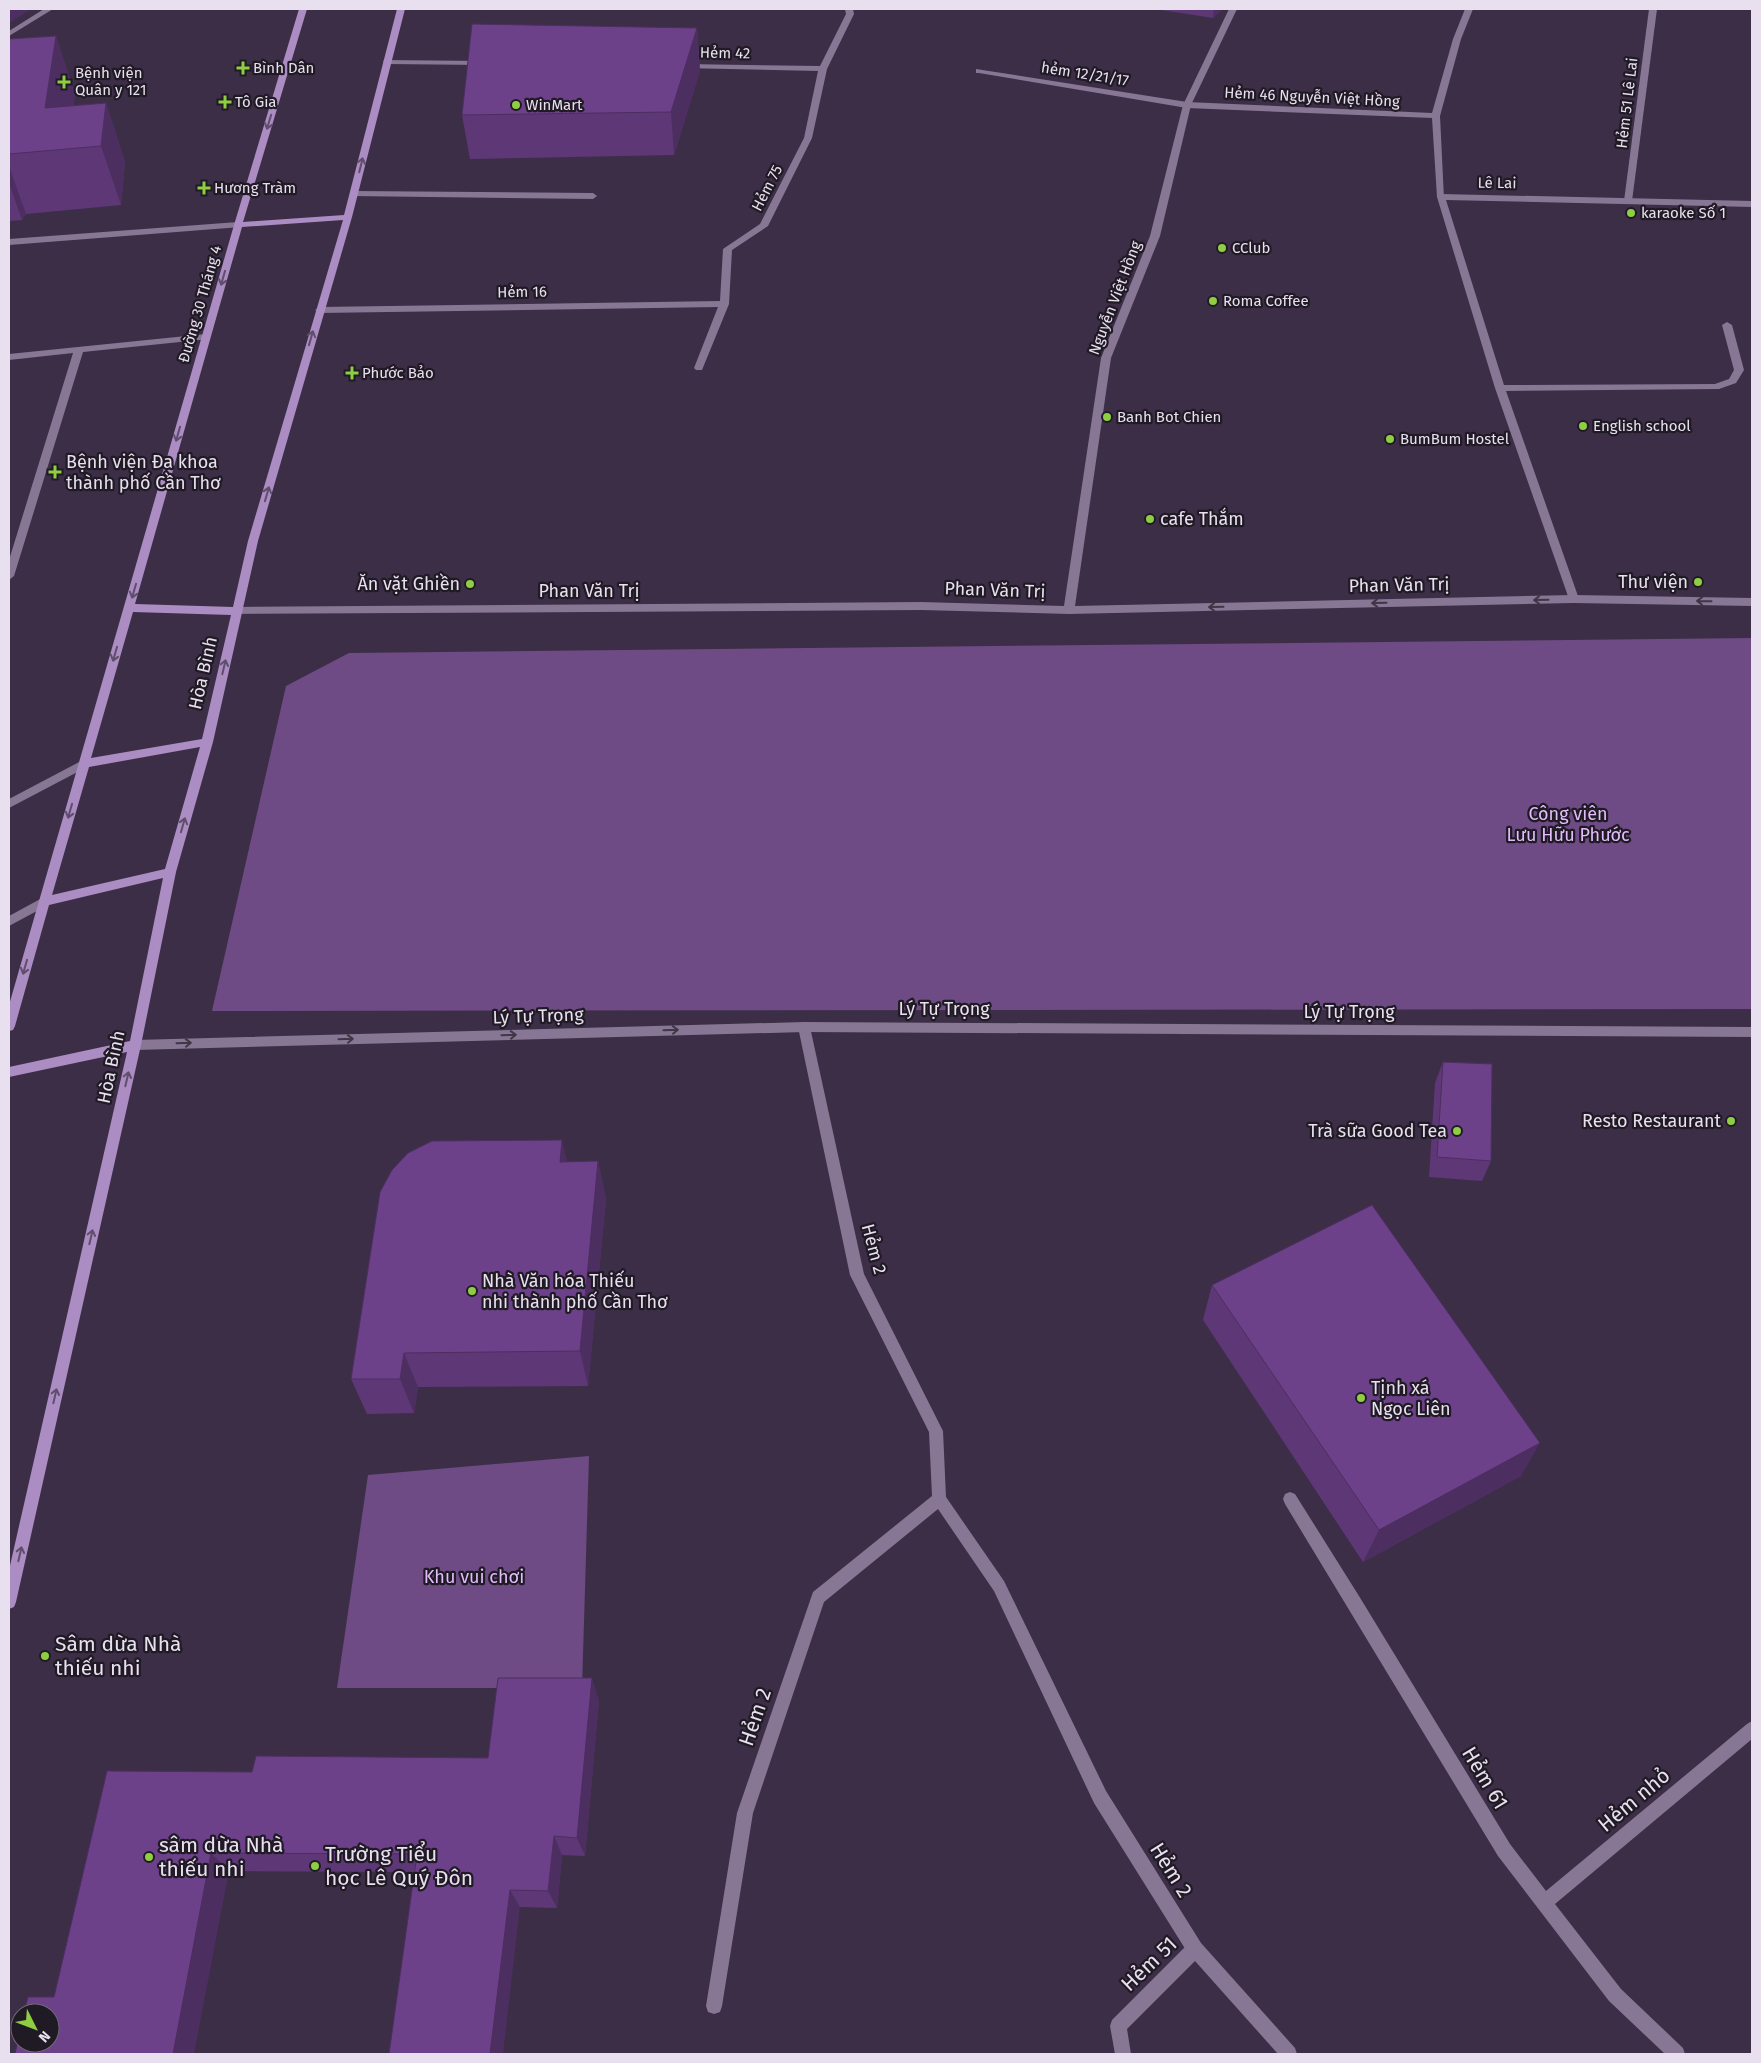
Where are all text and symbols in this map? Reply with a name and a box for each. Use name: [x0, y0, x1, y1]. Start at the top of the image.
street label: Hẻm 42: [700, 44, 750, 62]
street label: Hẻm 51 Lê Lai: [1612, 57, 1642, 149]
street label: hẻm 12/21/17: [1040, 58, 1130, 90]
place label: Bình Dân: [253, 59, 314, 77]
marker: Bình Dân: [237, 62, 249, 74]
place label: Bệnh viện Quân y 121: [75, 64, 146, 99]
marker: Bệnh viện Quân y 121: [57, 75, 71, 89]
street label: Hẻm 46 Nguyễn Việt Hồng: [1224, 83, 1400, 111]
place label: Tô Gia: [235, 93, 277, 111]
marker: Tô Gia: [219, 96, 231, 108]
place label: WinMart: [526, 96, 583, 114]
marker: WinMart: [510, 99, 522, 111]
one-way arrow: [263, 114, 273, 130]
one-way arrow: [357, 158, 366, 174]
street label: Hẻm 75: [748, 162, 786, 214]
street label: Lê Lai: [1477, 174, 1517, 192]
place label: Hương Tràm: [214, 179, 296, 197]
marker: Hương Tràm: [198, 182, 210, 194]
place label: karaoke Số 1: [1641, 204, 1726, 222]
marker: karaoke Số 1: [1625, 207, 1637, 219]
street label: Nguyễn Việt Hồng: [1085, 238, 1145, 358]
place label: CClub: [1232, 239, 1270, 257]
marker: CClub: [1216, 242, 1228, 254]
street label: Đường 30 Tháng 4: [175, 243, 225, 365]
one-way arrow: [217, 270, 227, 286]
street label: Hẻm 16: [497, 283, 547, 301]
place label: Roma Coffee: [1223, 292, 1309, 310]
marker: Roma Coffee: [1207, 295, 1219, 307]
one-way arrow: [307, 331, 317, 347]
place label: Phước Bảo: [362, 364, 434, 382]
marker: Phước Bảo: [346, 367, 358, 379]
place label: Banh Bot Chien: [1117, 408, 1221, 426]
marker: Banh Bot Chien: [1101, 411, 1113, 423]
place label: English school: [1593, 417, 1691, 435]
marker: English school: [1577, 420, 1589, 432]
one-way arrow: [173, 426, 183, 442]
place label: BumBum Hostel: [1400, 430, 1510, 448]
marker: BumBum Hostel: [1384, 433, 1396, 445]
place label: Bệnh viện Đa khoa thành phố Cần Thơ: [66, 451, 221, 494]
marker: Bệnh viện Đa khoa thành phố Cần Thơ: [48, 465, 62, 479]
one-way arrow: [262, 487, 272, 503]
place label: cafe Thắm: [1160, 507, 1244, 530]
marker: cafe Thắm: [1144, 513, 1156, 525]
place label: Thư viện: [1618, 571, 1688, 593]
place label: Ăn vặt Ghiền: [357, 573, 460, 595]
street label: Phan Văn Trị: [1348, 573, 1450, 597]
marker: Thư viện: [1692, 576, 1704, 588]
street label: Phan Văn Trị: [944, 577, 1046, 603]
marker: Ăn vặt Ghiền: [464, 578, 476, 590]
street label: Phan Văn Trị: [539, 580, 639, 602]
one-way arrow: [129, 582, 138, 598]
one-way arrow: [1533, 595, 1550, 605]
one-way arrow: [1696, 597, 1712, 606]
one-way arrow: [1371, 598, 1387, 608]
one-way arrow: [1208, 602, 1224, 612]
street label: Hòa Bình: [184, 634, 222, 712]
one-way arrow: [110, 646, 120, 662]
one-way arrow: [220, 660, 229, 676]
one-way arrow: [64, 803, 74, 819]
park label: Công viên Lưu Hữu Phước: [1506, 803, 1630, 846]
one-way arrow: [179, 817, 189, 833]
one-way arrow: [20, 959, 30, 975]
street label: Lý Tự Trọng: [898, 998, 990, 1020]
street label: Lý Tự Trọng: [1303, 1001, 1395, 1023]
street label: Lý Tự Trọng: [492, 1003, 585, 1029]
one-way arrow: [662, 1025, 679, 1035]
street label: Hòa Bình: [93, 1028, 129, 1106]
one-way arrow: [500, 1030, 516, 1039]
one-way arrow: [338, 1034, 354, 1044]
one-way arrow: [175, 1039, 191, 1048]
one-way arrow: [123, 1071, 133, 1087]
place label: Resto Restaurant: [1582, 1110, 1721, 1132]
marker: Resto Restaurant: [1725, 1115, 1737, 1127]
place label: Trà sữa Good Tea: [1308, 1120, 1447, 1142]
marker: Trà sữa Good Tea: [1451, 1125, 1463, 1137]
street label: Hẻm 2: [857, 1221, 891, 1277]
one-way arrow: [87, 1230, 96, 1246]
place label: Nhà Văn hóa Thiếu nhi thành phố Cần Thơ: [482, 1270, 668, 1313]
marker: Nhà Văn hóa Thiếu nhi thành phố Cần Thơ: [466, 1285, 478, 1297]
place label: Tịnh xá Ngọc Liên: [1371, 1377, 1451, 1420]
one-way arrow: [51, 1388, 60, 1404]
marker: Tịnh xá Ngọc Liên: [1355, 1392, 1367, 1404]
one-way arrow: [15, 1547, 25, 1563]
park label: Khu vui chơi: [424, 1566, 524, 1588]
place label: Sâm dừa Nhà thiếu nhi: [55, 1631, 181, 1681]
marker: Sâm dừa Nhà thiếu nhi: [39, 1650, 51, 1662]
street label: Hẻm 2: [733, 1685, 777, 1749]
street label: Hẻm 61: [1456, 1742, 1514, 1814]
street label: Hẻm nhỏ: [1593, 1762, 1675, 1838]
place label: sâm dừa Nhà thiếu nhi: [159, 1832, 284, 1882]
street label: Hẻm 2: [1144, 1838, 1198, 1902]
place label: Trường Tiểu học Lê Quý Đôn: [325, 1840, 473, 1891]
marker: sâm dừa Nhà thiếu nhi: [143, 1851, 155, 1863]
marker: Trường Tiểu học Lê Quý Đôn: [309, 1860, 321, 1872]
street label: Hẻm 51: [1116, 1931, 1182, 1997]
north arrow: [10, 2003, 60, 2053]
text: N: [35, 2027, 54, 2046]

